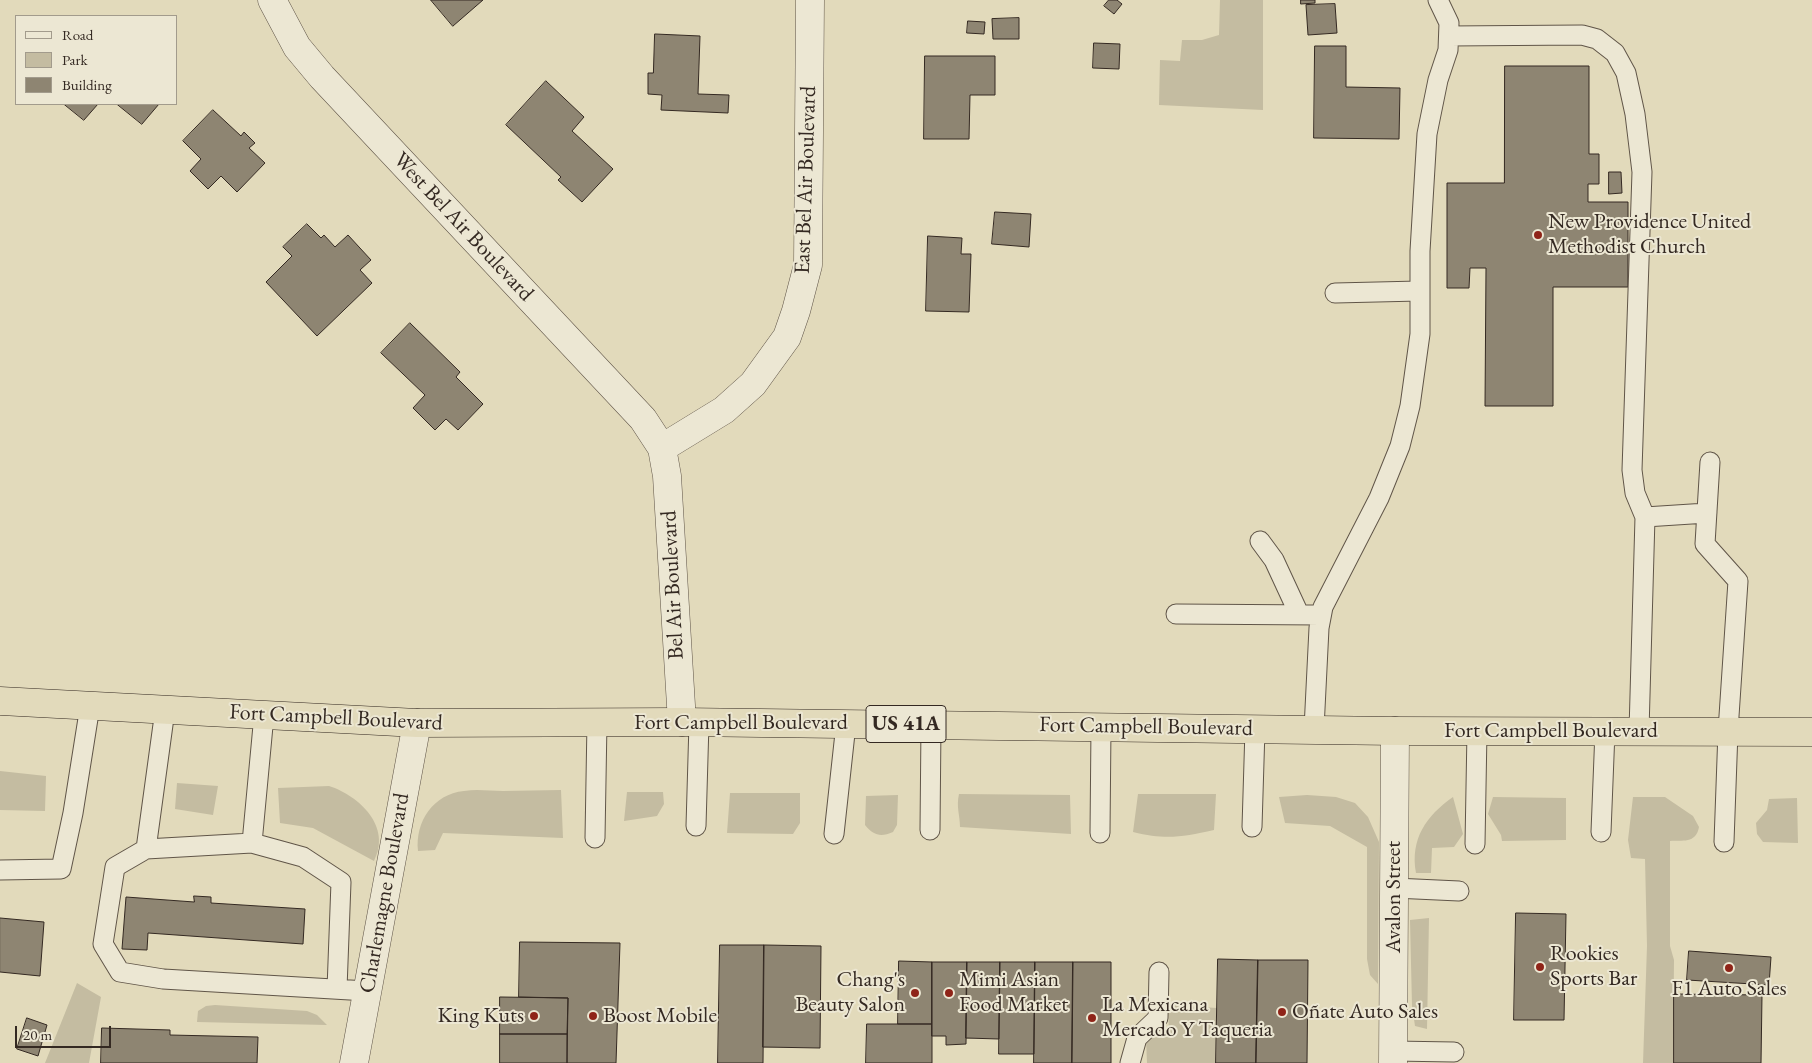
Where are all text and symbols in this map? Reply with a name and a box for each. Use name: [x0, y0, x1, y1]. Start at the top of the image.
legend: [15, 15, 178, 105]
text: Road: [62, 25, 93, 44]
text: Park: [62, 50, 88, 69]
text: Building: [62, 75, 112, 94]
street label: East Bel Air Boulevard: [790, 85, 822, 275]
street label: West Bel Air Boulevard: [387, 147, 539, 307]
place label: New Providence United Methodist Church: [1548, 209, 1751, 260]
marker: New Providence United Methodist Church: [1532, 229, 1544, 241]
street label: Bel Air Boulevard: [656, 510, 690, 660]
street label: Fort Campbell Boulevard: [229, 699, 443, 737]
road number: US 41A: [866, 706, 946, 742]
street label: Fort Campbell Boulevard: [634, 710, 848, 736]
street label: Fort Campbell Boulevard: [1039, 712, 1253, 742]
street label: Fort Campbell Boulevard: [1444, 718, 1658, 744]
street label: Charlemagne Boulevard: [354, 791, 416, 995]
street label: Avalon Street: [1381, 841, 1407, 953]
place label: Rookies Sports Bar: [1550, 941, 1637, 992]
marker: Rookies Sports Bar: [1534, 961, 1546, 973]
marker: F1 Auto Sales: [1723, 962, 1735, 974]
place label: Chang's Beauty Salon: [795, 967, 905, 1018]
place label: Mimi Asian Food Market: [959, 967, 1068, 1018]
place label: F1 Auto Sales: [1671, 976, 1787, 1002]
marker: Chang's Beauty Salon: [909, 987, 921, 999]
marker: Mimi Asian Food Market: [943, 987, 955, 999]
place label: La Mexicana Mercado Y Taqueria: [1102, 992, 1273, 1044]
place label: Oñate Auto Sales: [1292, 999, 1438, 1025]
place label: King Kuts: [437, 1003, 524, 1029]
place label: Boost Mobile: [603, 1003, 717, 1029]
marker: Oñate Auto Sales: [1276, 1006, 1288, 1018]
marker: King Kuts: [528, 1010, 540, 1022]
marker: Boost Mobile: [587, 1010, 599, 1022]
marker: La Mexicana Mercado Y Taqueria: [1086, 1012, 1098, 1024]
scale bar: [18, 1016, 114, 1048]
text: 20 m: [23, 1025, 52, 1044]

